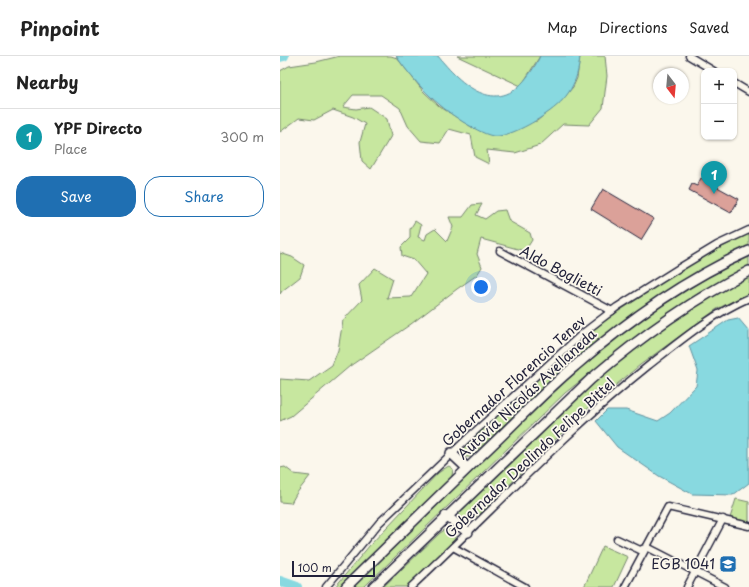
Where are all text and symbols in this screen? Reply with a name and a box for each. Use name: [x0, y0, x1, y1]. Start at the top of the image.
text: Pinpoint: [20, 14, 100, 42]
text: Map: [547, 17, 577, 38]
text: Directions: [599, 17, 667, 38]
text: Saved: [689, 17, 729, 38]
north arrow: [653, 68, 689, 104]
map controls: [701, 68, 737, 140]
button: +: [701, 68, 737, 104]
text: Nearby: [16, 69, 78, 95]
button: −: [701, 104, 737, 140]
text: YPF Directo: [54, 116, 142, 139]
text: 1: [26, 127, 32, 146]
text: 300 m: [220, 127, 264, 146]
text: Place: [54, 139, 87, 158]
pin: 1: [701, 161, 727, 194]
button: Save: [16, 176, 136, 217]
button: Share: [144, 176, 264, 217]
street label: Aldo Boglietti: [516, 240, 606, 301]
your location: [471, 277, 491, 297]
street label: Gobernador Florencio Tenev: [437, 310, 590, 451]
street label: Autovía Nicolás Avellaneda: [452, 323, 601, 464]
street label: Gobernador Deolindo Felipe Bittel: [440, 373, 620, 542]
place label: EGB 1041: [651, 553, 715, 574]
school or university icon: EGB 1041: [718, 554, 738, 574]
scale bar: [292, 559, 375, 578]
text: 100 m: [298, 559, 332, 576]

